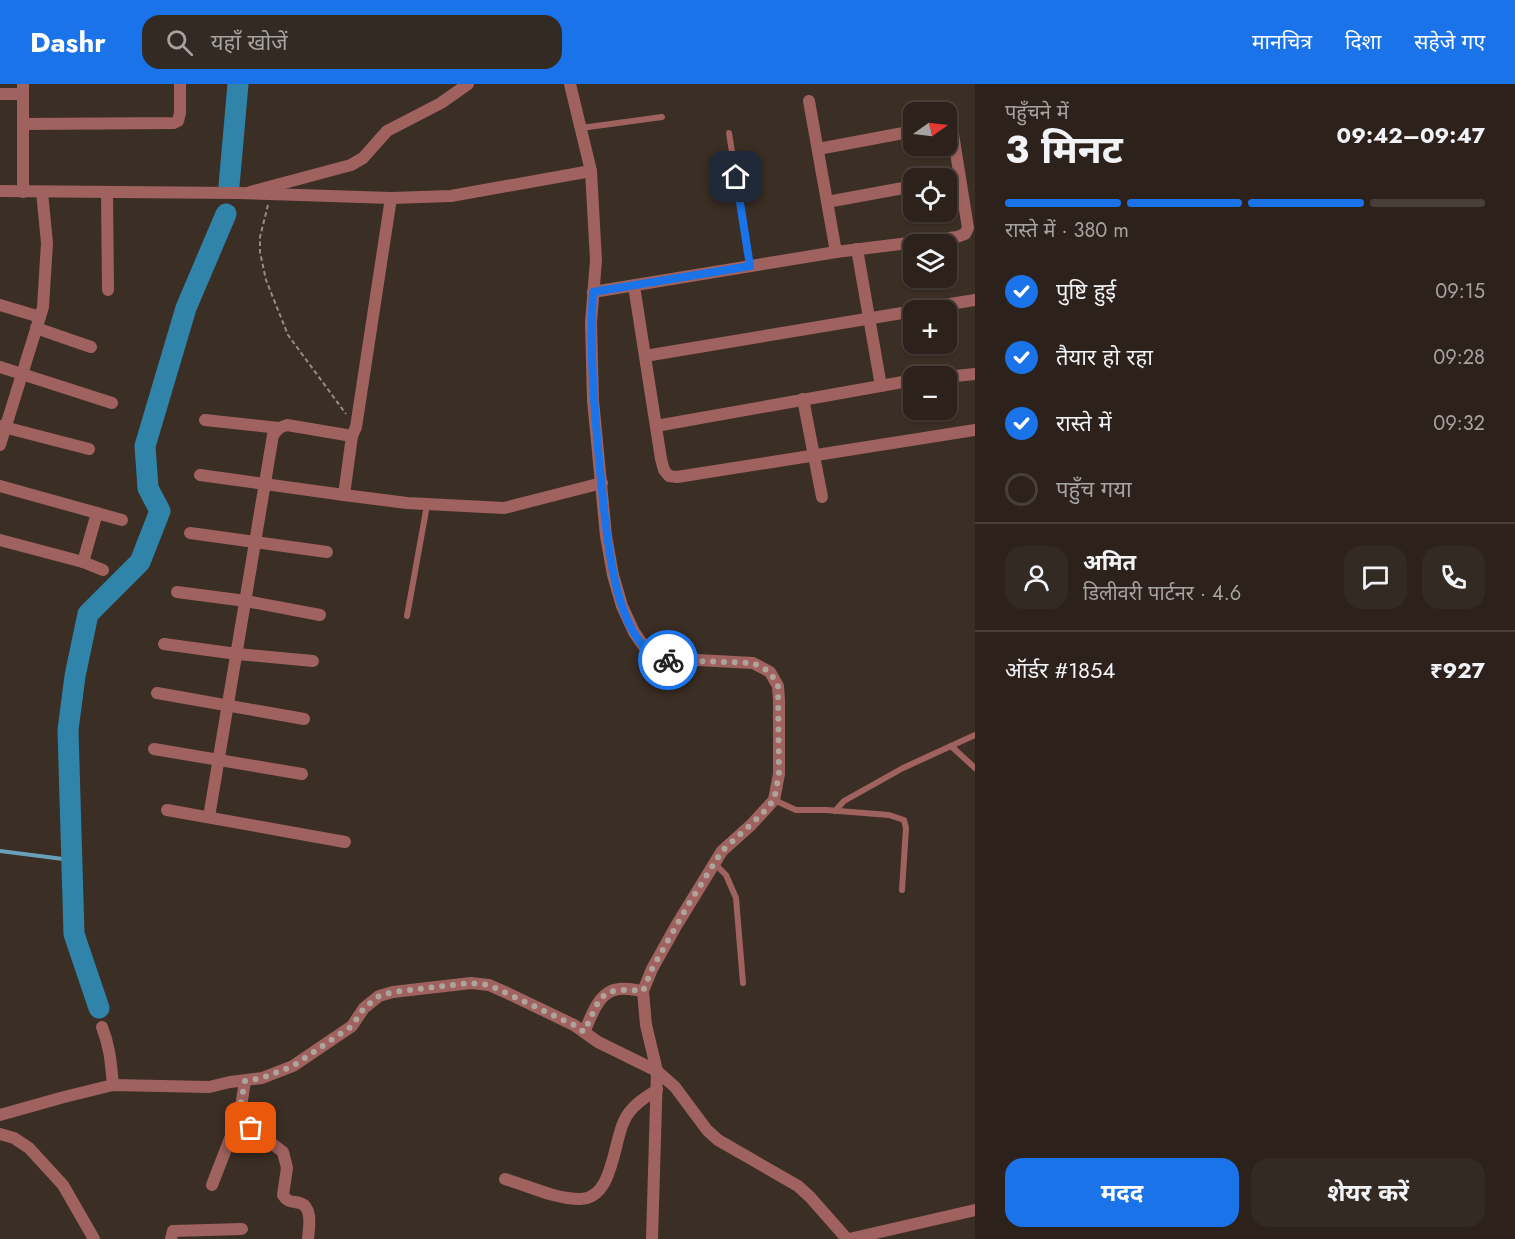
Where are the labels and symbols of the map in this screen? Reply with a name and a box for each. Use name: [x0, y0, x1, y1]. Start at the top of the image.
north arrow: [903, 102, 957, 156]
pin: [710, 151, 761, 202]
courier: [638, 630, 698, 690]
pin: [225, 1102, 276, 1153]

